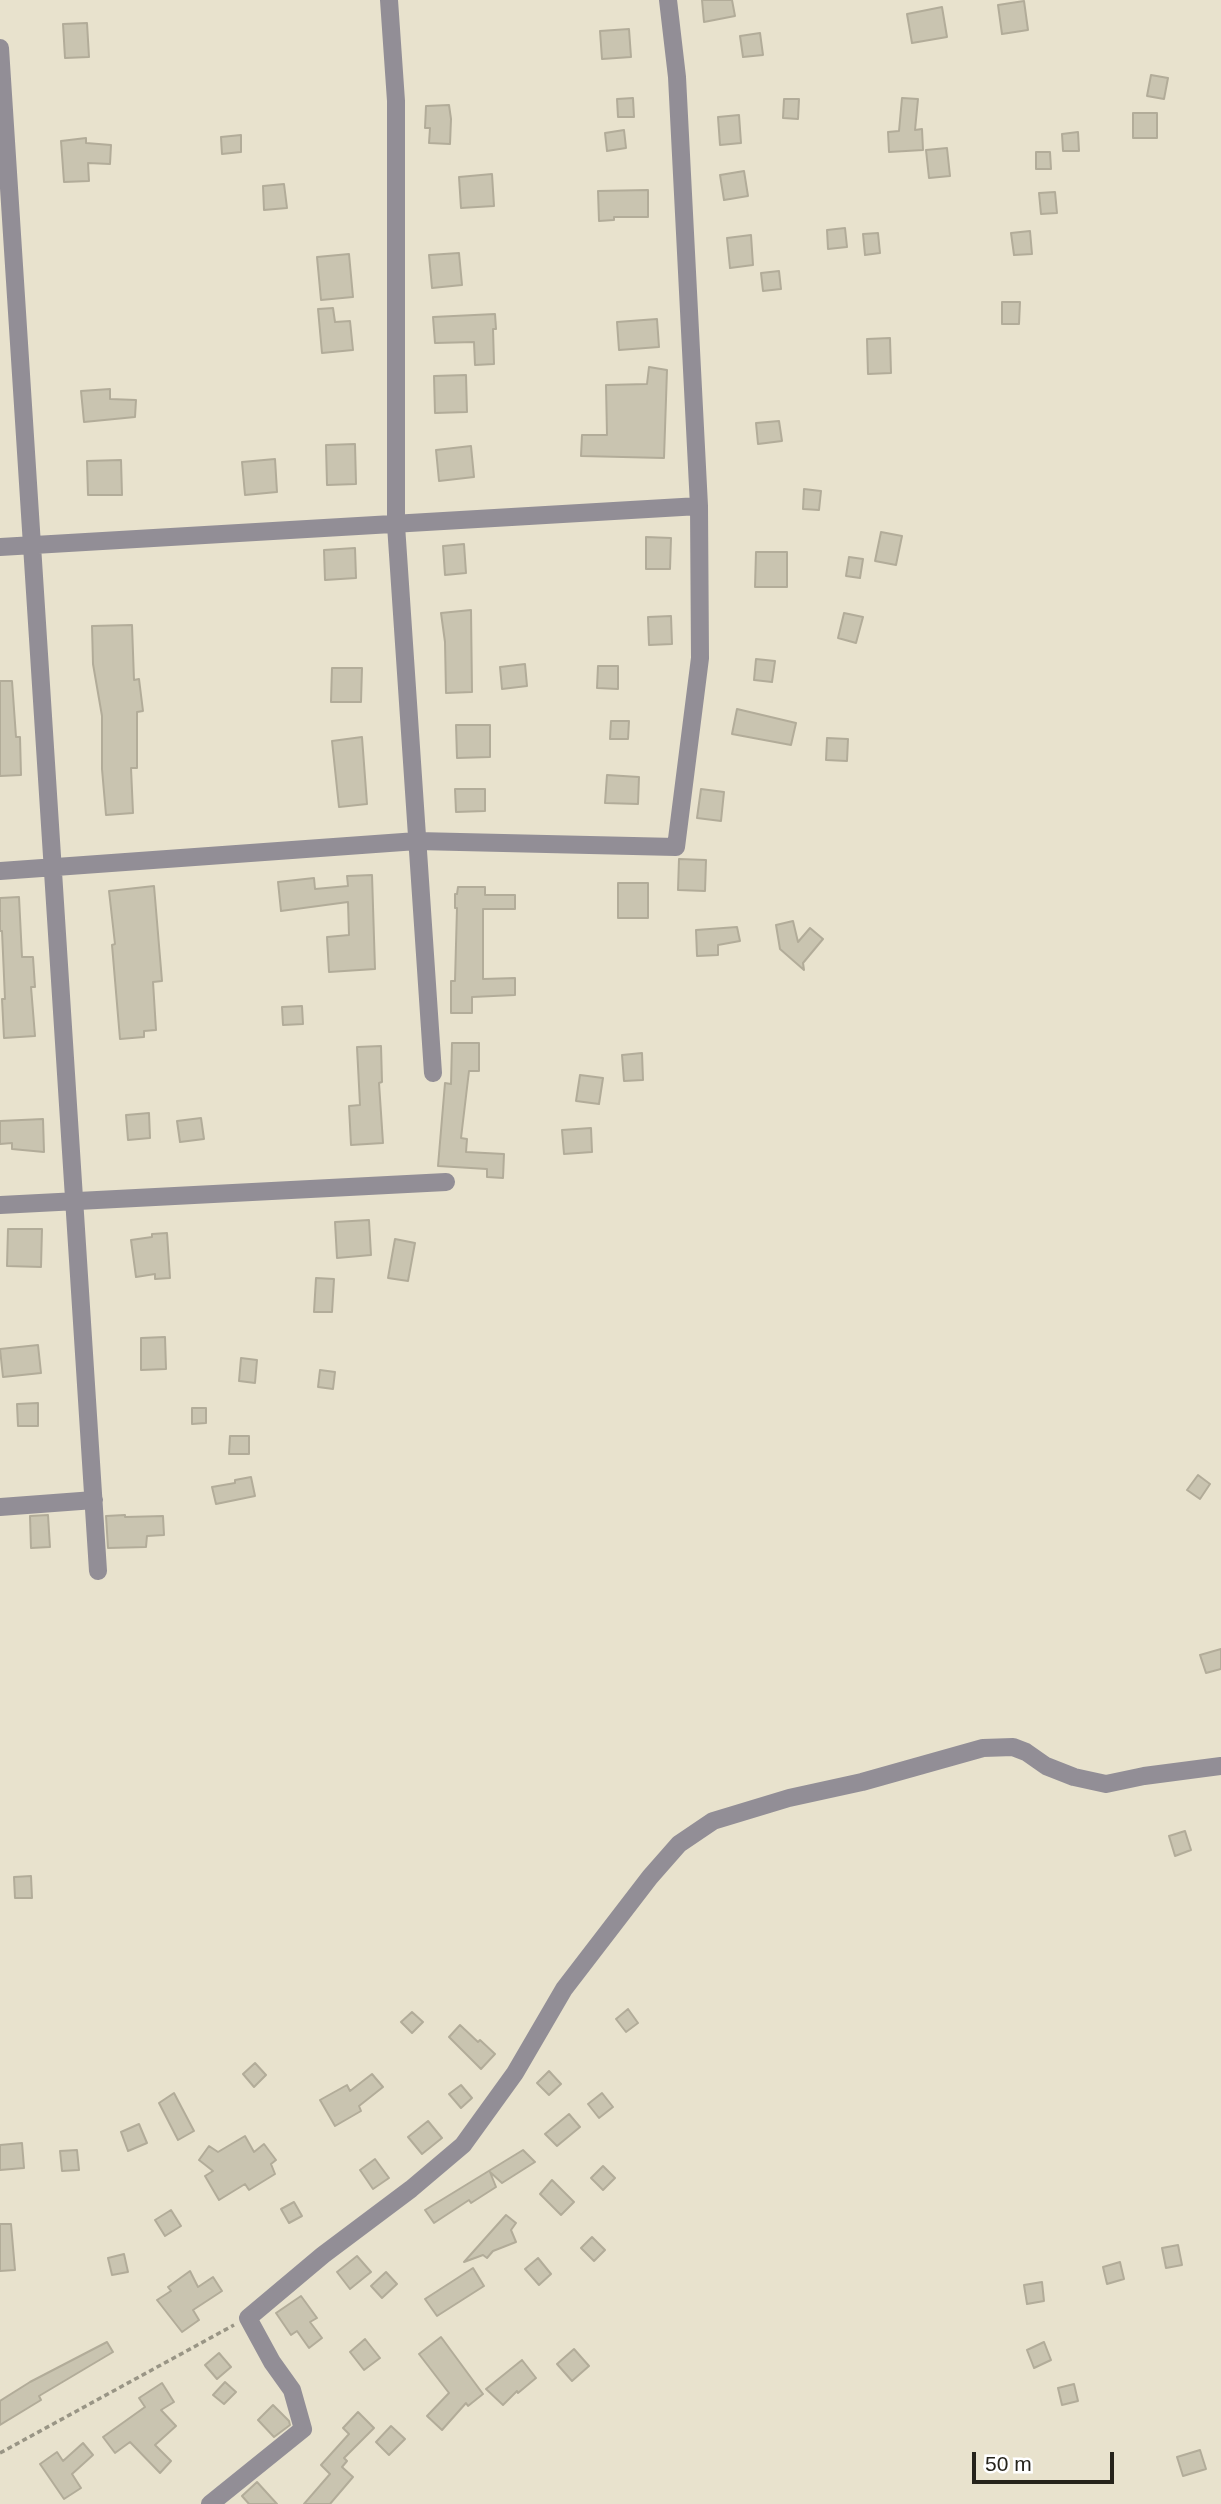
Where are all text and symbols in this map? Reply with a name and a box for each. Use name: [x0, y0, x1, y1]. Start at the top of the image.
scale bar: [976, 2438, 1118, 2482]
text: 50 m: [985, 2452, 1032, 2475]

